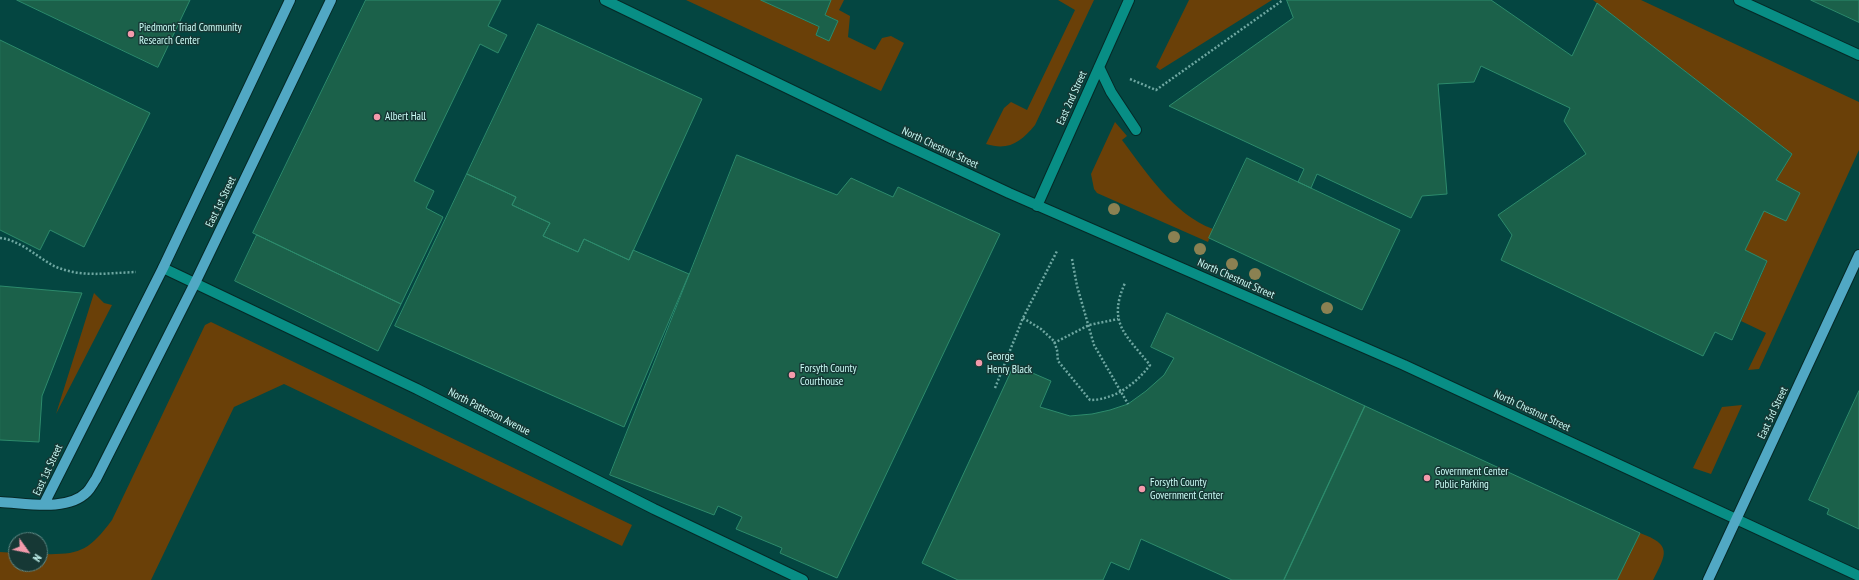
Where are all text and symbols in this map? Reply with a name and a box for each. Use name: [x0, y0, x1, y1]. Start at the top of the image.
place label: Piedmont Triad Community Research Center: [139, 21, 242, 47]
marker: Piedmont Triad Community Research Center: [126, 29, 136, 39]
street label: East 2nd Street: [1054, 69, 1090, 127]
place label: Albert Hall: [385, 110, 426, 124]
marker: Albert Hall: [372, 112, 382, 122]
street label: North Chestnut Street: [900, 124, 980, 172]
street label: East 1st Street: [203, 174, 239, 230]
street label: North Chestnut Street: [1195, 256, 1277, 302]
place label: George Henry Black: [987, 350, 1032, 376]
marker: George Henry Black: [974, 358, 984, 368]
place label: Forsyth County Courthouse: [800, 362, 857, 388]
marker: Forsyth County Courthouse: [787, 370, 797, 380]
street label: East 3rd Street: [1755, 385, 1791, 441]
street label: North Patterson Avenue: [446, 386, 532, 438]
street label: North Chestnut Street: [1492, 387, 1572, 435]
street label: East 1st Street: [30, 442, 66, 498]
place label: Government Center Public Parking: [1435, 465, 1508, 491]
marker: Government Center Public Parking: [1422, 473, 1432, 483]
place label: Forsyth County Government Center: [1150, 476, 1223, 502]
marker: Forsyth County Government Center: [1137, 484, 1147, 494]
north arrow: [8, 532, 48, 572]
text: N: [30, 552, 45, 564]

